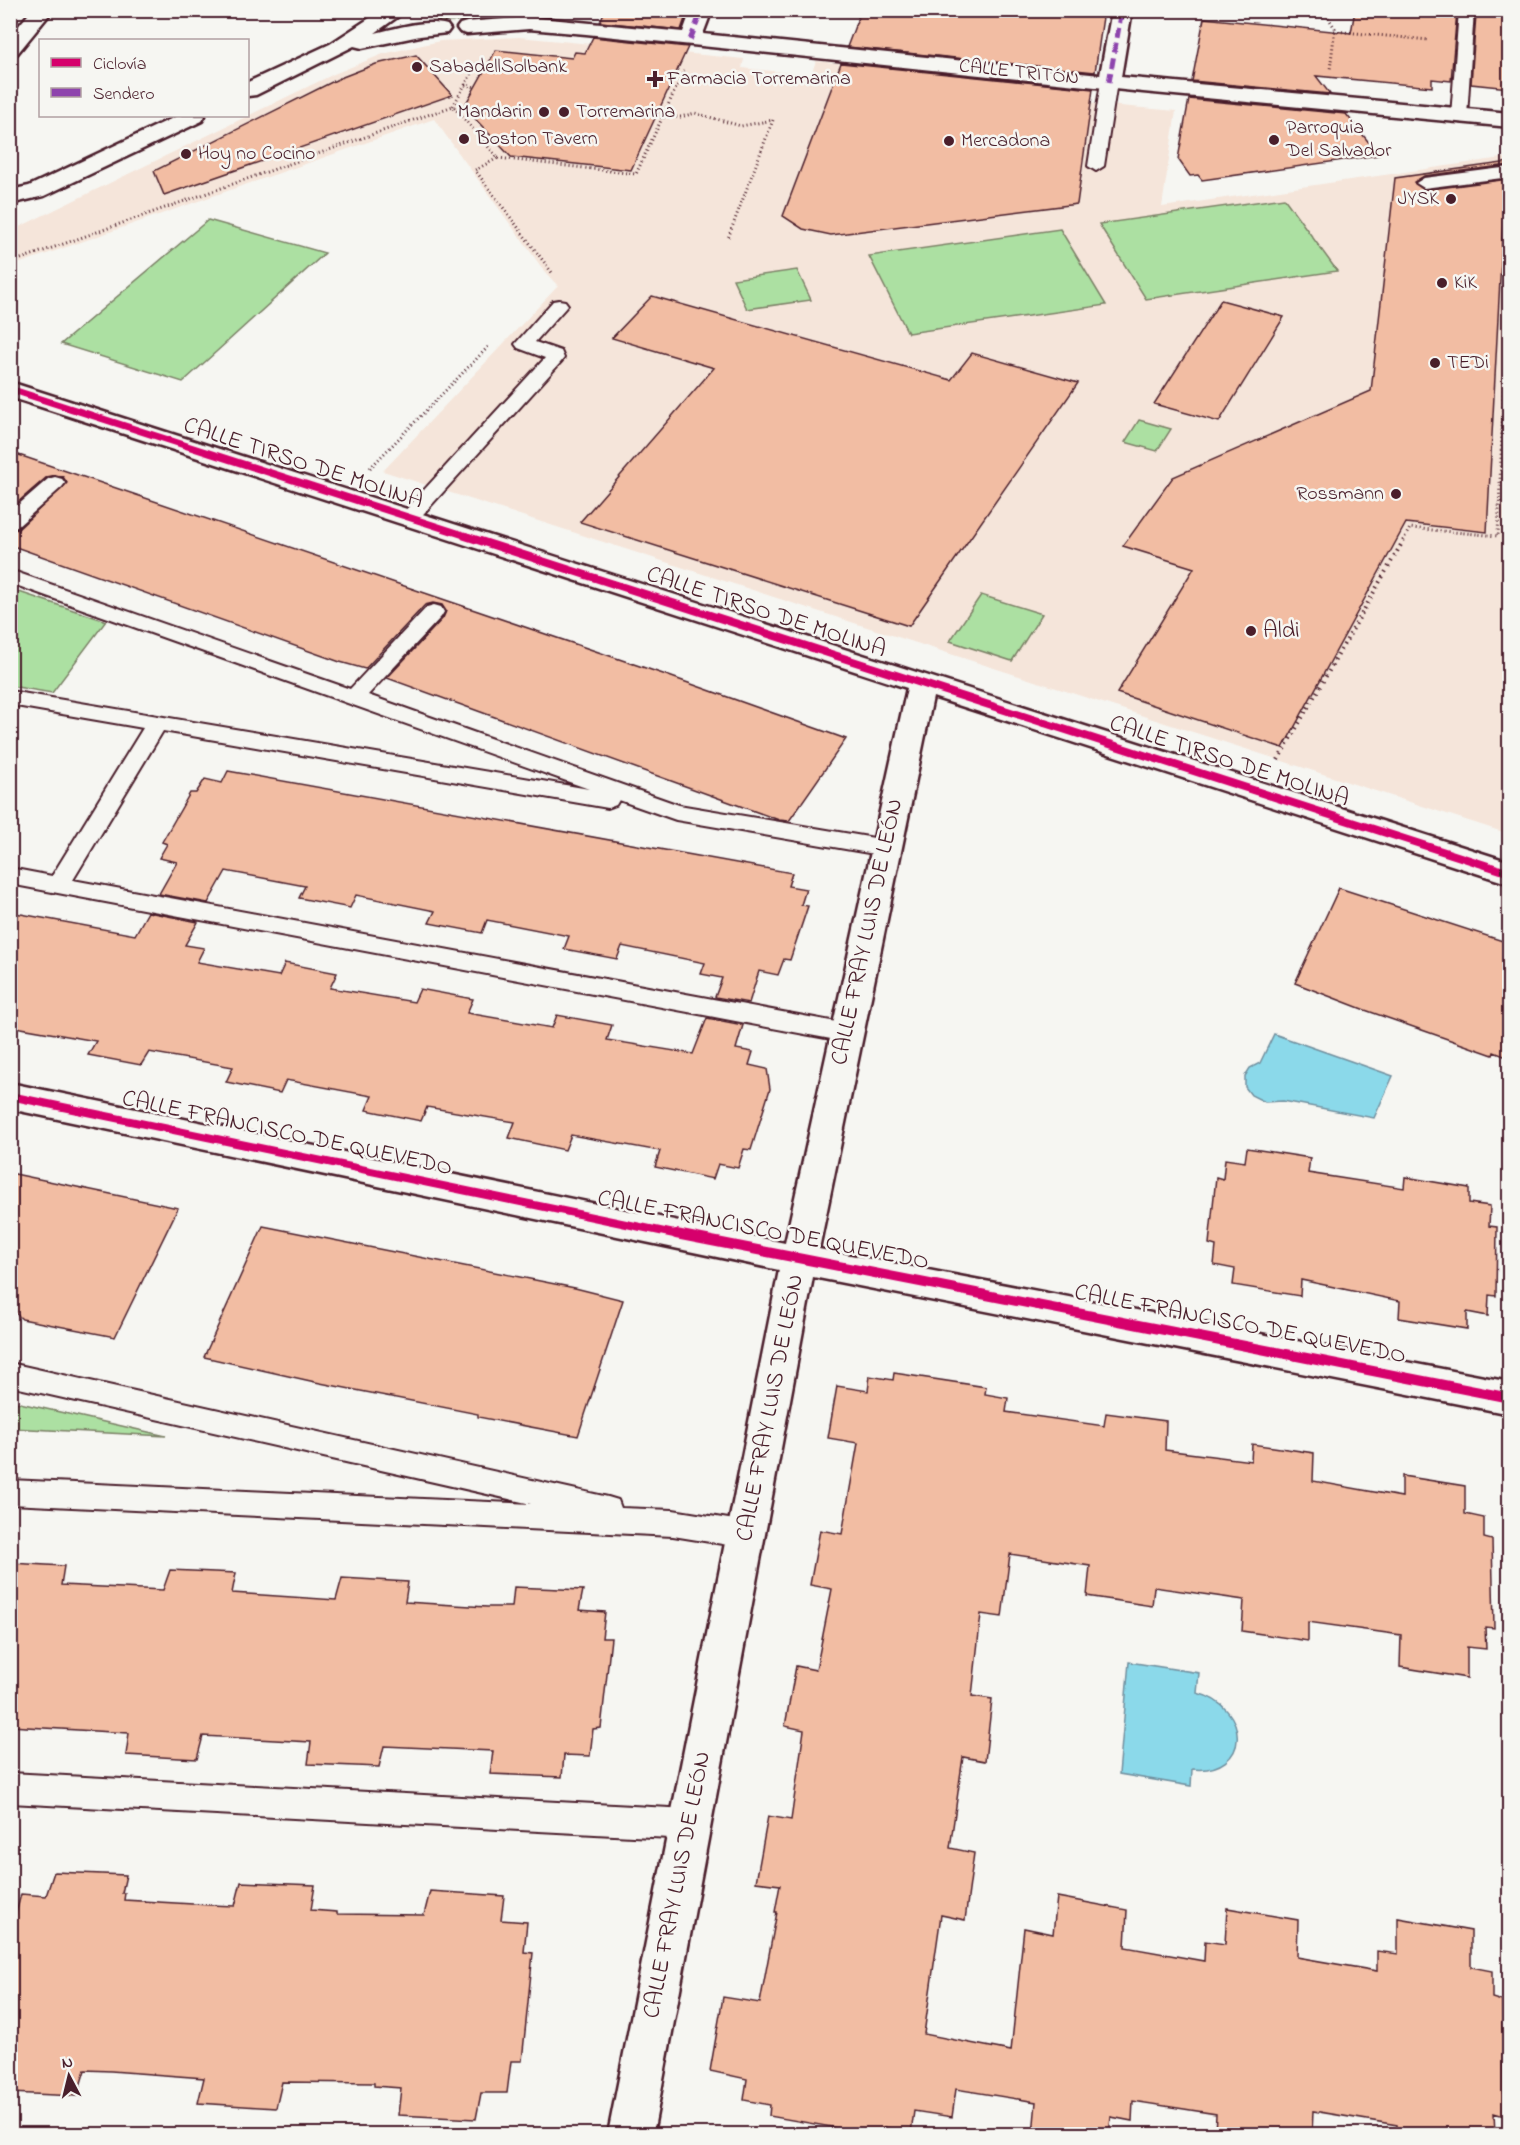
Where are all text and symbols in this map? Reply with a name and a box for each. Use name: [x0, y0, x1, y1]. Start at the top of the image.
legend: [39, 39, 249, 117]
text: Ciclovía: [93, 52, 146, 78]
street label: CALLE TRITÓN: [958, 52, 1080, 94]
place label: SabadellSolbank: [429, 53, 567, 82]
marker: SabadellSolbank: [410, 60, 424, 74]
place label: Farmacia Torremarina: [666, 65, 851, 94]
marker: Farmacia Torremarina: [648, 72, 662, 86]
text: Sendero: [93, 82, 155, 108]
place label: Mandarin: [458, 98, 532, 127]
place label: Torremarina: [576, 98, 675, 127]
marker: Mandarin: [537, 105, 551, 119]
marker: Torremarina: [557, 105, 571, 119]
place label: Parroquia Del Salvador: [1285, 114, 1392, 166]
place label: Boston Tavern: [475, 125, 598, 154]
place label: Mercadona: [961, 127, 1050, 156]
marker: Boston Tavern: [457, 132, 471, 146]
marker: Parroquia Del Salvador: [1267, 133, 1281, 147]
marker: Mercadona: [942, 134, 956, 148]
place label: Hoy no Cocino: [198, 140, 316, 169]
marker: Hoy no Cocino: [179, 147, 193, 161]
place label: JYSK: [1398, 185, 1439, 214]
marker: JYSK: [1444, 192, 1458, 206]
place label: KiK: [1454, 269, 1477, 298]
marker: KiK: [1435, 276, 1449, 290]
place label: TEDi: [1447, 349, 1489, 378]
marker: TEDi: [1428, 356, 1442, 370]
street label: CALLE TIRSO DE MOLINA: [179, 409, 427, 519]
place label: Rossmann: [1296, 480, 1384, 509]
marker: Rossmann: [1389, 487, 1403, 501]
street label: CALLE TIRSO DE MOLINA: [642, 558, 890, 668]
place label: Aldi: [1263, 614, 1300, 649]
marker: Aldi: [1244, 624, 1258, 638]
street label: CALLE TIRSO DE MOLINA: [1105, 707, 1353, 817]
street label: CALLE FRAY LUIS DE LEÓN: [823, 796, 913, 1068]
street label: CALLE FRANCISCO DE QUEVEDO: [119, 1082, 455, 1186]
street label: CALLE FRANCISCO DE QUEVEDO: [594, 1182, 932, 1280]
street label: CALLE FRAY LUIS DE LEÓN: [728, 1271, 814, 1545]
street label: CALLE FRANCISCO DE QUEVEDO: [1071, 1276, 1409, 1374]
street label: CALLE FRAY LUIS DE LEÓN: [635, 1748, 721, 2022]
north arrow: [39, 2046, 99, 2106]
text: N: [61, 2051, 74, 2076]

